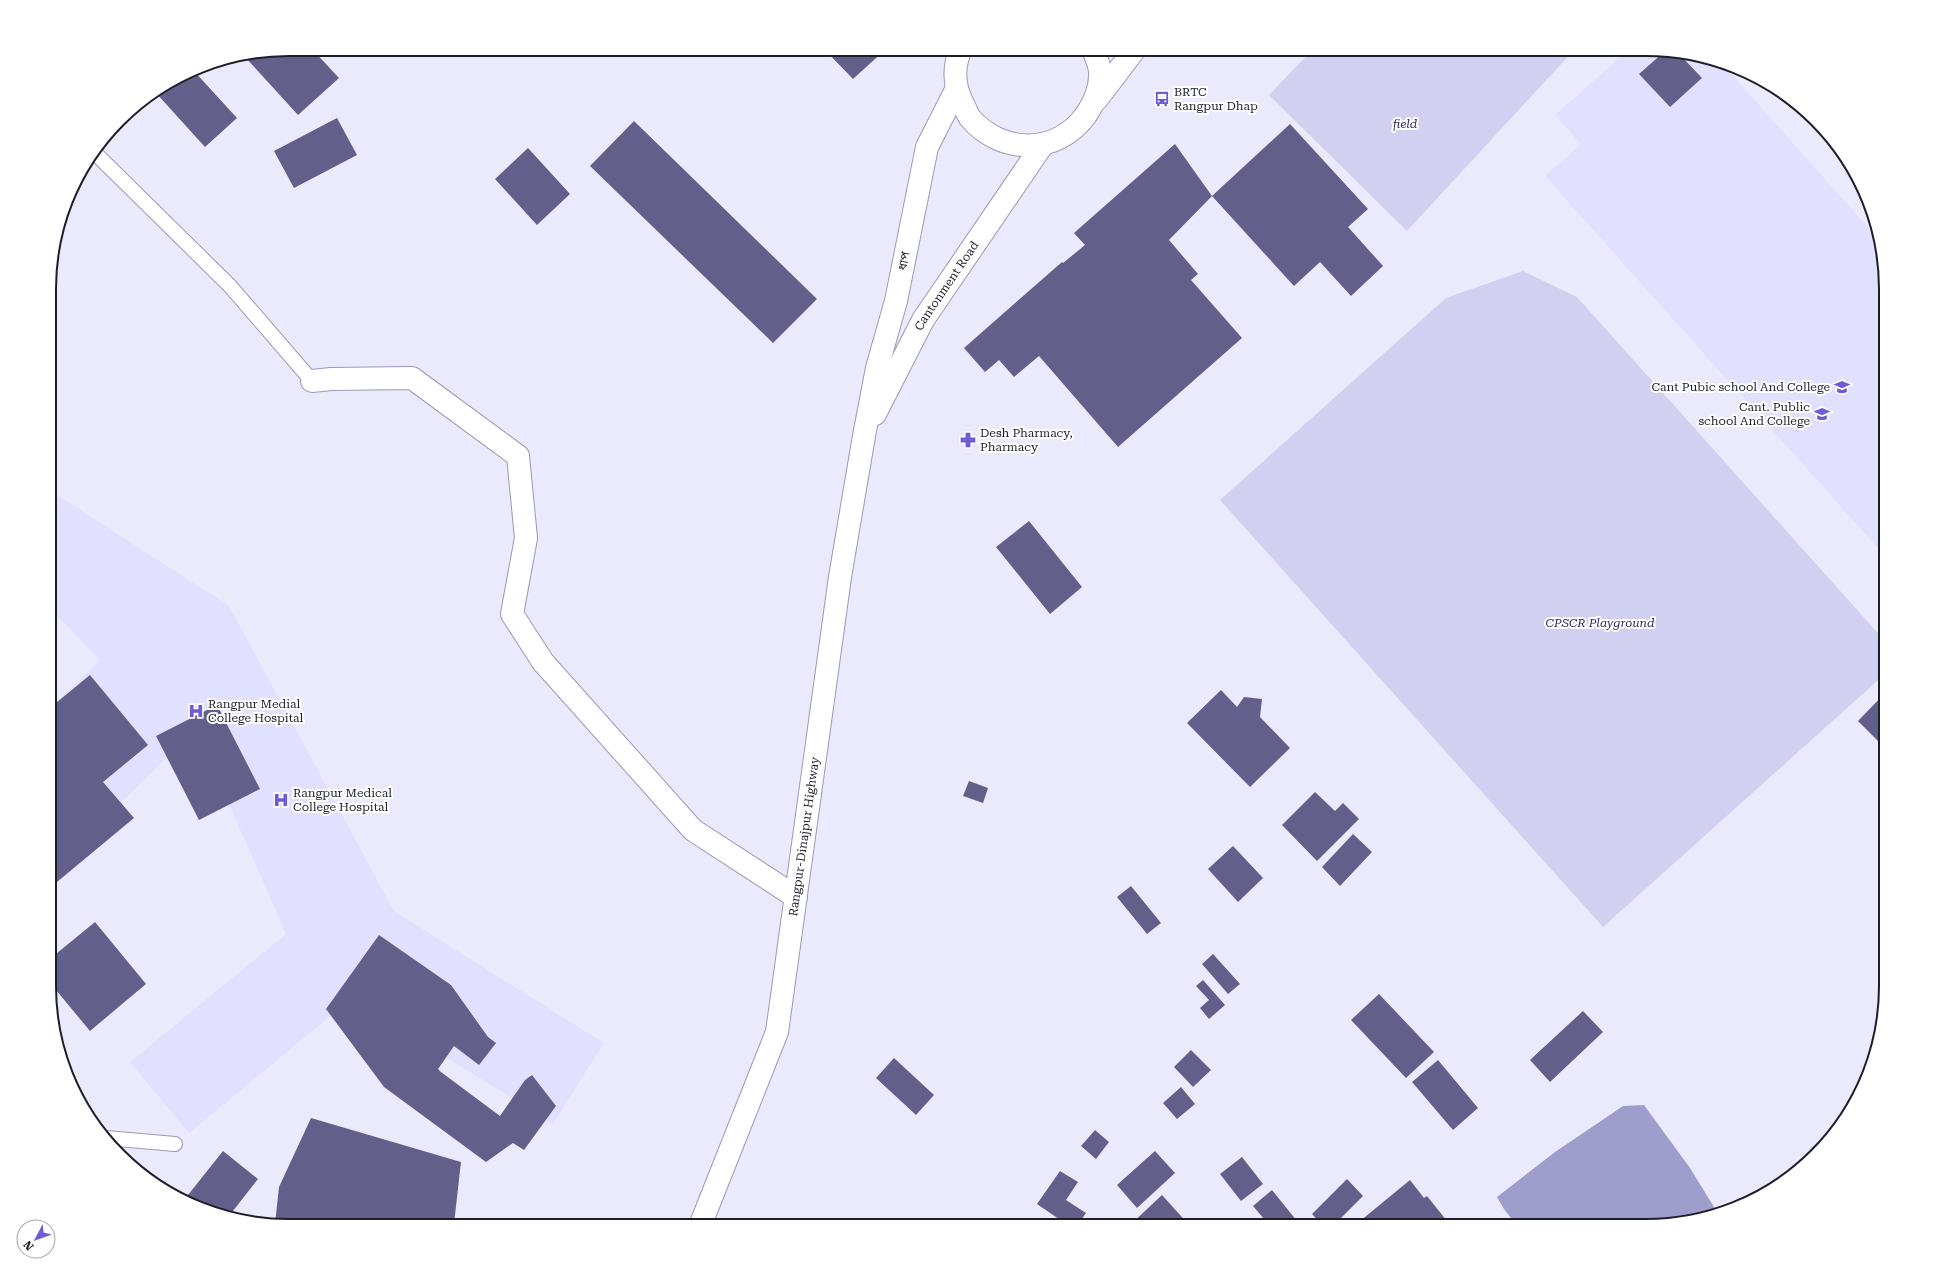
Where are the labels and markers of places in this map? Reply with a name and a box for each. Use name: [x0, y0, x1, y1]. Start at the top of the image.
place label: BRTC Rangpur Dhap: [1174, 85, 1258, 113]
bus stop icon: BRTC Rangpur Dhap: [1153, 90, 1171, 108]
school or university icon: Cant Pubic school And College: [1833, 378, 1851, 396]
place label: Cant Pubic school And College: [1651, 380, 1830, 394]
place label: Cant. Public school And College: [1698, 400, 1810, 428]
school or university icon: Cant. Public school And College: [1813, 405, 1831, 423]
place label: Desh Pharmacy, Pharmacy: [980, 426, 1073, 454]
pharmacy icon: Desh Pharmacy, Pharmacy: [959, 431, 977, 449]
place label: Rangpur Medial College Hospital: [208, 697, 304, 725]
hospital icon: Rangpur Medial College Hospital: [187, 702, 205, 720]
place label: Rangpur Medical College Hospital: [293, 786, 392, 814]
hospital icon: Rangpur Medical College Hospital: [272, 791, 290, 809]

